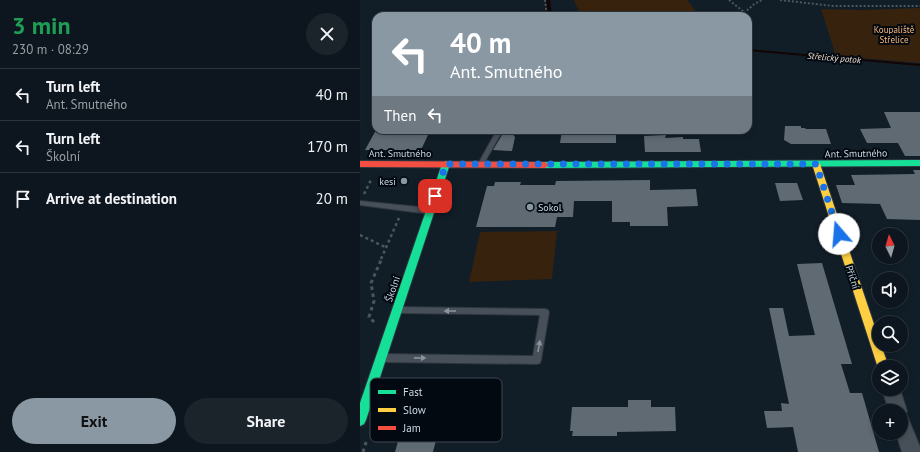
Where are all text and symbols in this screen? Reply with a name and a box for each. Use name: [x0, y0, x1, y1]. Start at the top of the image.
text: 3 min: [12, 10, 71, 41]
button: close: [306, 13, 348, 55]
text: 40 m: [450, 24, 511, 61]
park label: Koupaliště Střelice: [874, 24, 915, 45]
icon: left: [384, 28, 436, 80]
text: 230 m · 08:29: [12, 41, 89, 58]
water label: Střelický potok: [807, 50, 862, 65]
text: Ant. Smutného: [450, 60, 562, 83]
text: Turn left: [46, 77, 100, 96]
icon: left: [12, 84, 34, 106]
text: 40 m: [315, 85, 348, 104]
text: Ant. Smutného: [46, 96, 127, 113]
icon: left: [424, 104, 446, 126]
text: Then: [384, 106, 416, 125]
text: Turn left: [46, 129, 100, 148]
icon: left: [12, 136, 34, 158]
text: 170 m: [307, 137, 348, 156]
street label: Ant. Smutného: [825, 146, 887, 161]
street label: Ant. Smutného: [369, 147, 431, 160]
text: Školní: [46, 148, 80, 165]
place label: kesi: [379, 175, 396, 188]
marker: kesi: [399, 176, 409, 186]
pin: [418, 179, 452, 213]
icon: arrive: [424, 185, 446, 207]
icon: arrive: [12, 188, 34, 210]
text: Arrive at destination: [46, 189, 177, 208]
text: 20 m: [315, 189, 348, 208]
place label: Sokol: [538, 201, 562, 214]
marker: Sokol: [525, 202, 535, 212]
position arrow: [818, 213, 860, 255]
north arrow: [872, 228, 908, 264]
map controls: [872, 228, 908, 440]
street label: Příční: [843, 264, 863, 291]
button: sound: [872, 272, 908, 308]
street label: Školní: [382, 274, 403, 304]
one-way arrow: [443, 308, 456, 314]
button: search: [872, 316, 908, 352]
one-way arrow: [536, 340, 542, 353]
one-way arrow: [414, 355, 427, 361]
button: layers: [872, 360, 908, 396]
legend: [370, 378, 502, 442]
text: Fast: [403, 385, 423, 399]
button: Exit: [12, 398, 176, 444]
button: Share: [184, 398, 348, 444]
text: Slow: [403, 403, 426, 417]
button: +: [872, 404, 908, 440]
text: Jam: [402, 421, 421, 435]

